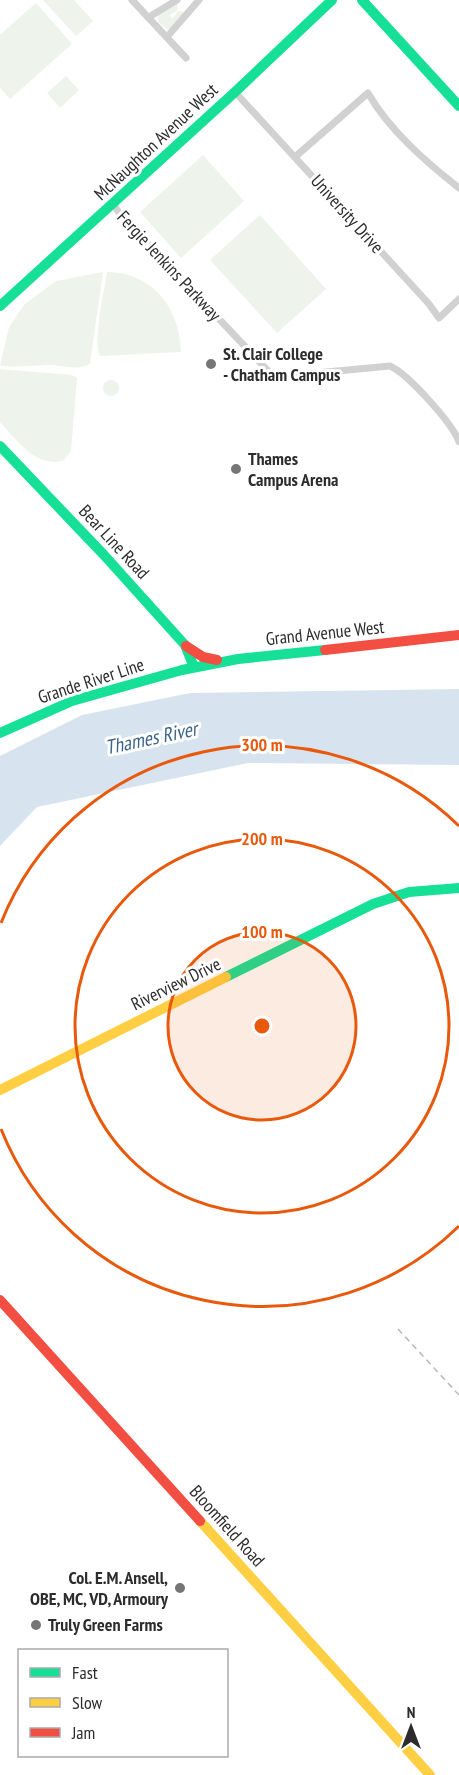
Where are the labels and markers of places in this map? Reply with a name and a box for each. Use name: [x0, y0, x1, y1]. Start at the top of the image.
place label: St. Clair College - Chatham Campus: [223, 342, 340, 386]
marker: St. Clair College - Chatham Campus: [204, 357, 218, 371]
place label: Thames Campus Arena: [248, 447, 338, 491]
marker: Thames Campus Arena: [229, 462, 243, 476]
centre of rings: [252, 1016, 272, 1036]
place label: Col. E.M. Ansell, OBE, MC, VD, Armoury: [30, 1566, 169, 1610]
marker: Col. E.M. Ansell, OBE, MC, VD, Armoury: [173, 1581, 187, 1595]
place label: Truly Green Farms: [48, 1613, 163, 1636]
marker: Truly Green Farms: [29, 1618, 43, 1632]

